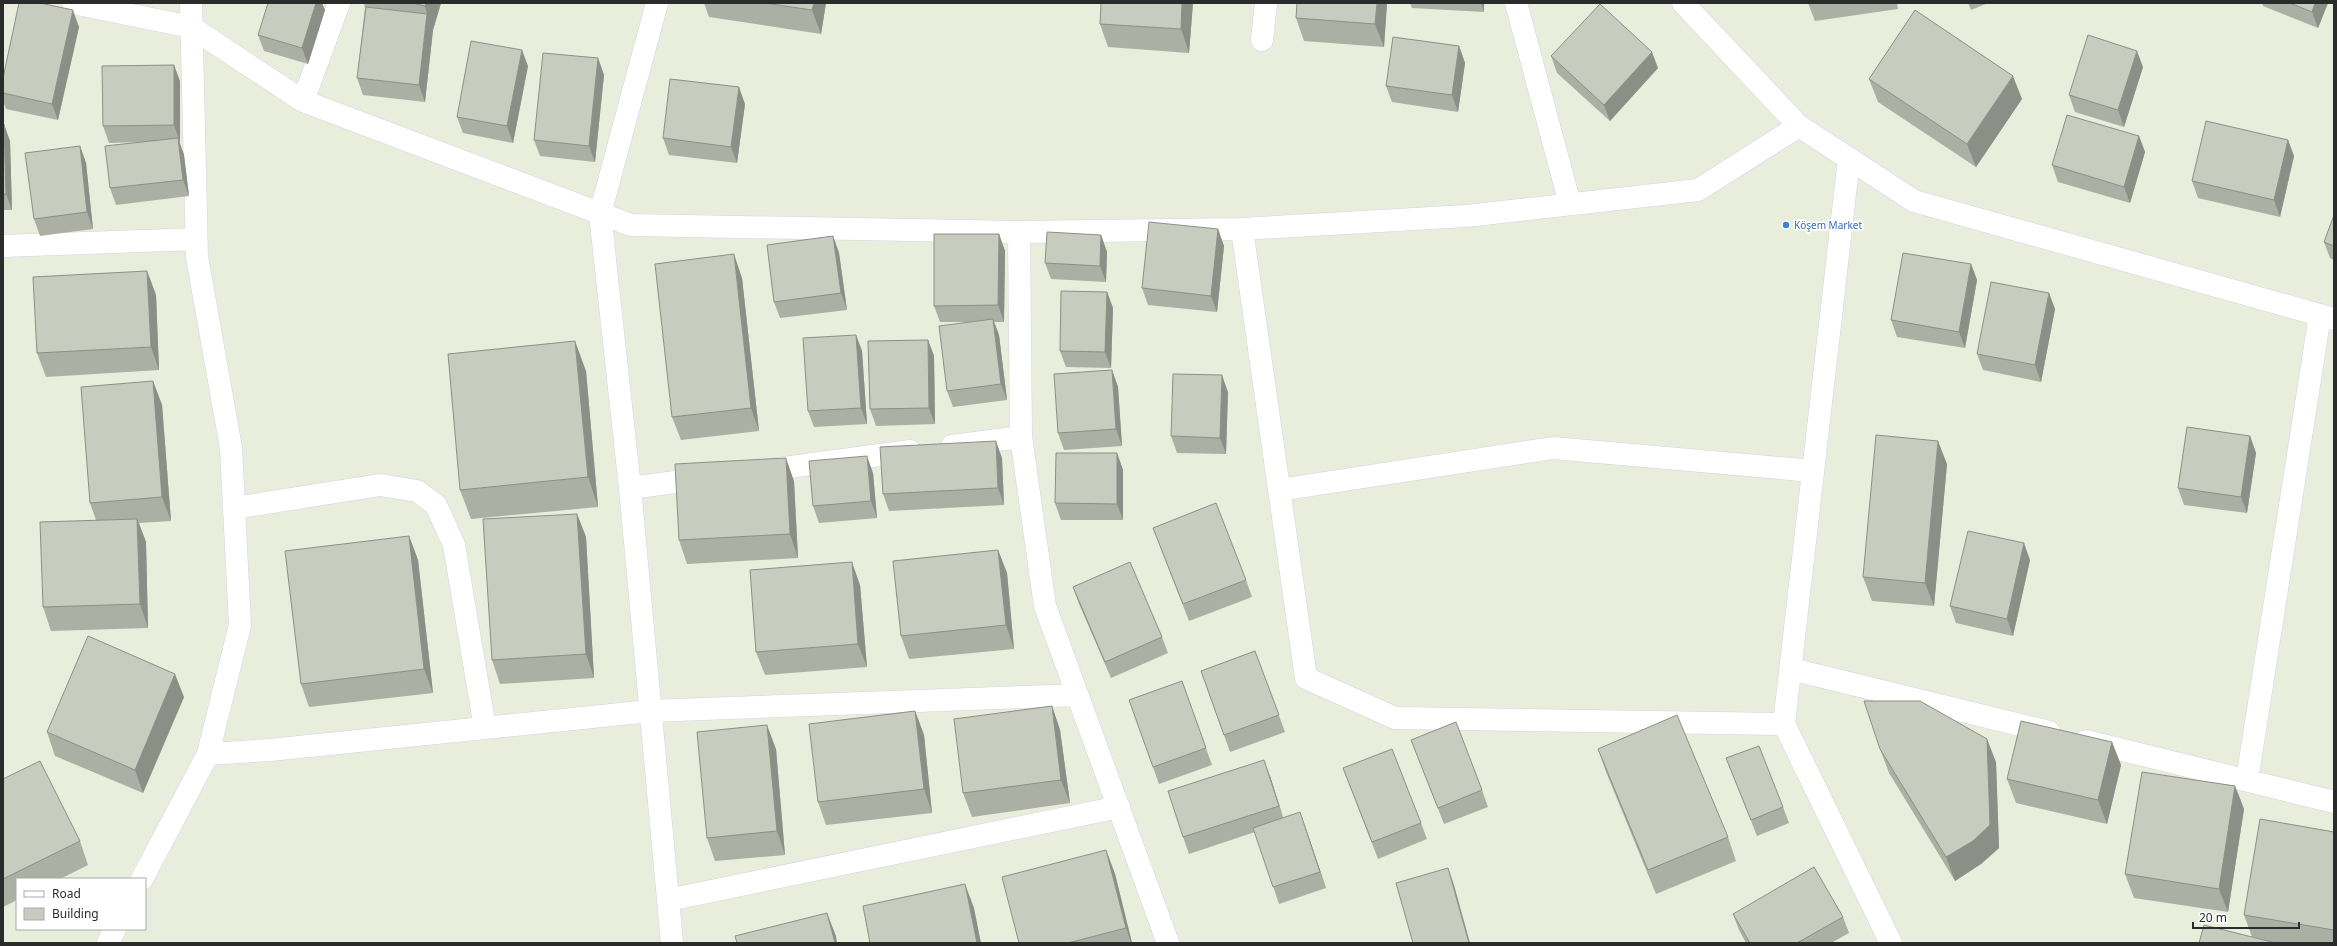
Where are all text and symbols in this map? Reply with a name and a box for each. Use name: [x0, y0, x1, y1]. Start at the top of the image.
place label: Köşem Market: [1794, 218, 1862, 232]
marker: Köşem Market: [1781, 220, 1791, 230]
legend: [16, 878, 146, 930]
text: Road: [52, 885, 81, 902]
scale bar: [2193, 904, 2299, 930]
text: Building: [52, 905, 99, 922]
text: 20 m: [2199, 909, 2227, 926]

